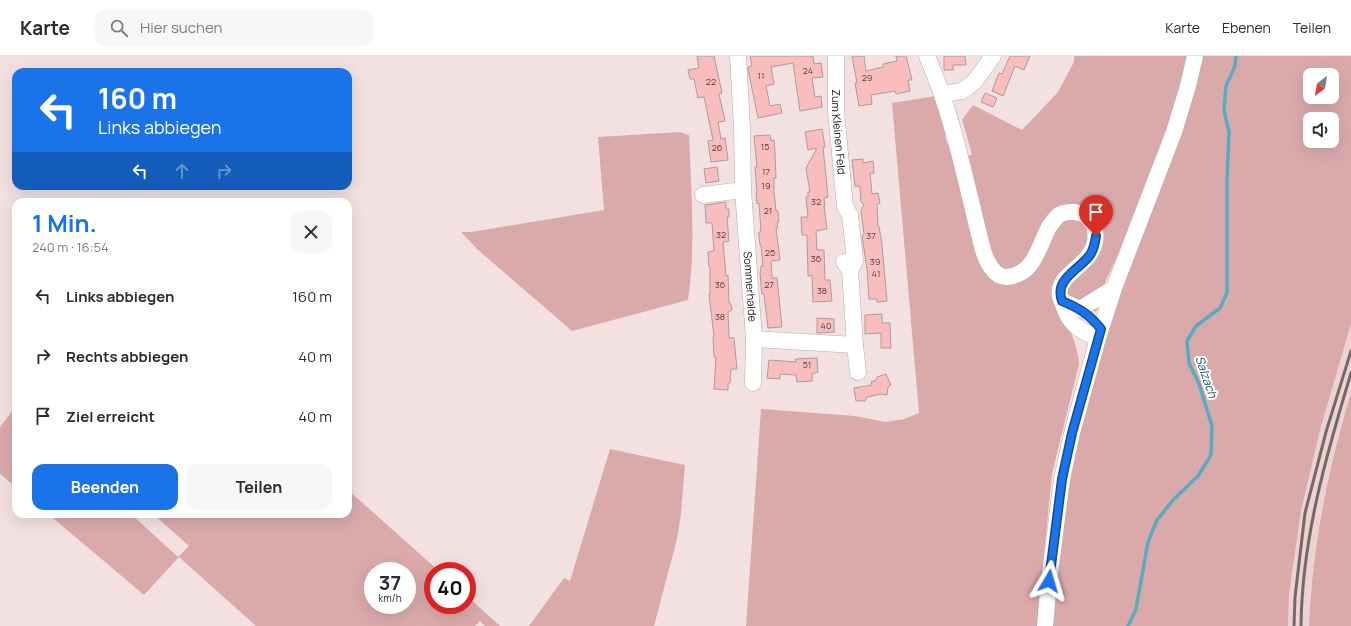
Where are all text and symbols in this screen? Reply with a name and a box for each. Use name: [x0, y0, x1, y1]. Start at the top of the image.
search box: [94, 10, 374, 46]
text: Karte: [20, 15, 70, 41]
icon: search: [108, 17, 130, 39]
text: Hier suchen: [140, 17, 222, 38]
text: Karte: [1165, 18, 1200, 37]
text: Ebenen: [1222, 18, 1271, 37]
text: Teilen: [1293, 18, 1331, 37]
house number: 24: [803, 64, 813, 77]
north arrow: [1303, 68, 1339, 104]
map controls: [1303, 68, 1339, 148]
house number: 11: [757, 69, 765, 82]
house number: 29: [862, 71, 872, 84]
house number: 22: [706, 75, 716, 88]
text: 160 m: [98, 79, 177, 117]
icon: left: [32, 84, 84, 136]
street label: Zum Kleinen Feld: [829, 89, 850, 175]
button: sound: [1303, 112, 1339, 148]
text: Links abbiegen: [98, 115, 222, 139]
house number: 15: [761, 140, 769, 153]
house number: 26: [712, 141, 723, 154]
icon: left: [129, 160, 151, 182]
icon: ahead: [171, 160, 193, 182]
icon: right: [213, 160, 235, 182]
house number: 17: [762, 165, 770, 178]
house number: 19: [761, 179, 771, 192]
house number: 32: [811, 195, 821, 208]
pin: [1079, 195, 1113, 236]
icon: arrive: [1085, 201, 1107, 223]
house number: 21: [764, 204, 772, 217]
text: 1 Min.: [32, 206, 97, 239]
button: close: [290, 211, 332, 253]
house number: 32: [716, 228, 726, 241]
house number: 37: [866, 229, 876, 242]
text: 240 m · 16:54: [32, 238, 109, 256]
house number: 25: [765, 246, 775, 259]
street label: Sommerhalde: [741, 251, 761, 323]
house number: 36: [811, 252, 822, 265]
house number: 39: [870, 255, 880, 268]
house number: 41: [872, 267, 880, 280]
house number: 36: [715, 278, 726, 291]
house number: 27: [764, 278, 774, 291]
house number: 38: [817, 284, 827, 297]
icon: left: [32, 285, 54, 307]
text: Links abbiegen: [66, 286, 174, 307]
text: 160 m: [292, 286, 332, 307]
house number: 38: [715, 310, 725, 323]
house number: 40: [821, 319, 831, 332]
icon: right: [32, 345, 54, 367]
text: Rechts abbiegen: [66, 346, 188, 367]
text: 40 m: [298, 346, 332, 367]
water label: Salzach: [1191, 354, 1222, 401]
house number: 51: [803, 358, 811, 371]
icon: arrive: [32, 405, 54, 427]
text: Ziel erreicht: [66, 406, 155, 427]
text: 40 m: [298, 406, 332, 427]
button: Beenden: [32, 464, 178, 510]
button: Teilen: [186, 464, 332, 510]
position arrow: [1028, 560, 1070, 602]
speed limit sign: 40: [424, 562, 476, 614]
text: 37: [379, 569, 401, 596]
text: km/h: [378, 591, 402, 605]

